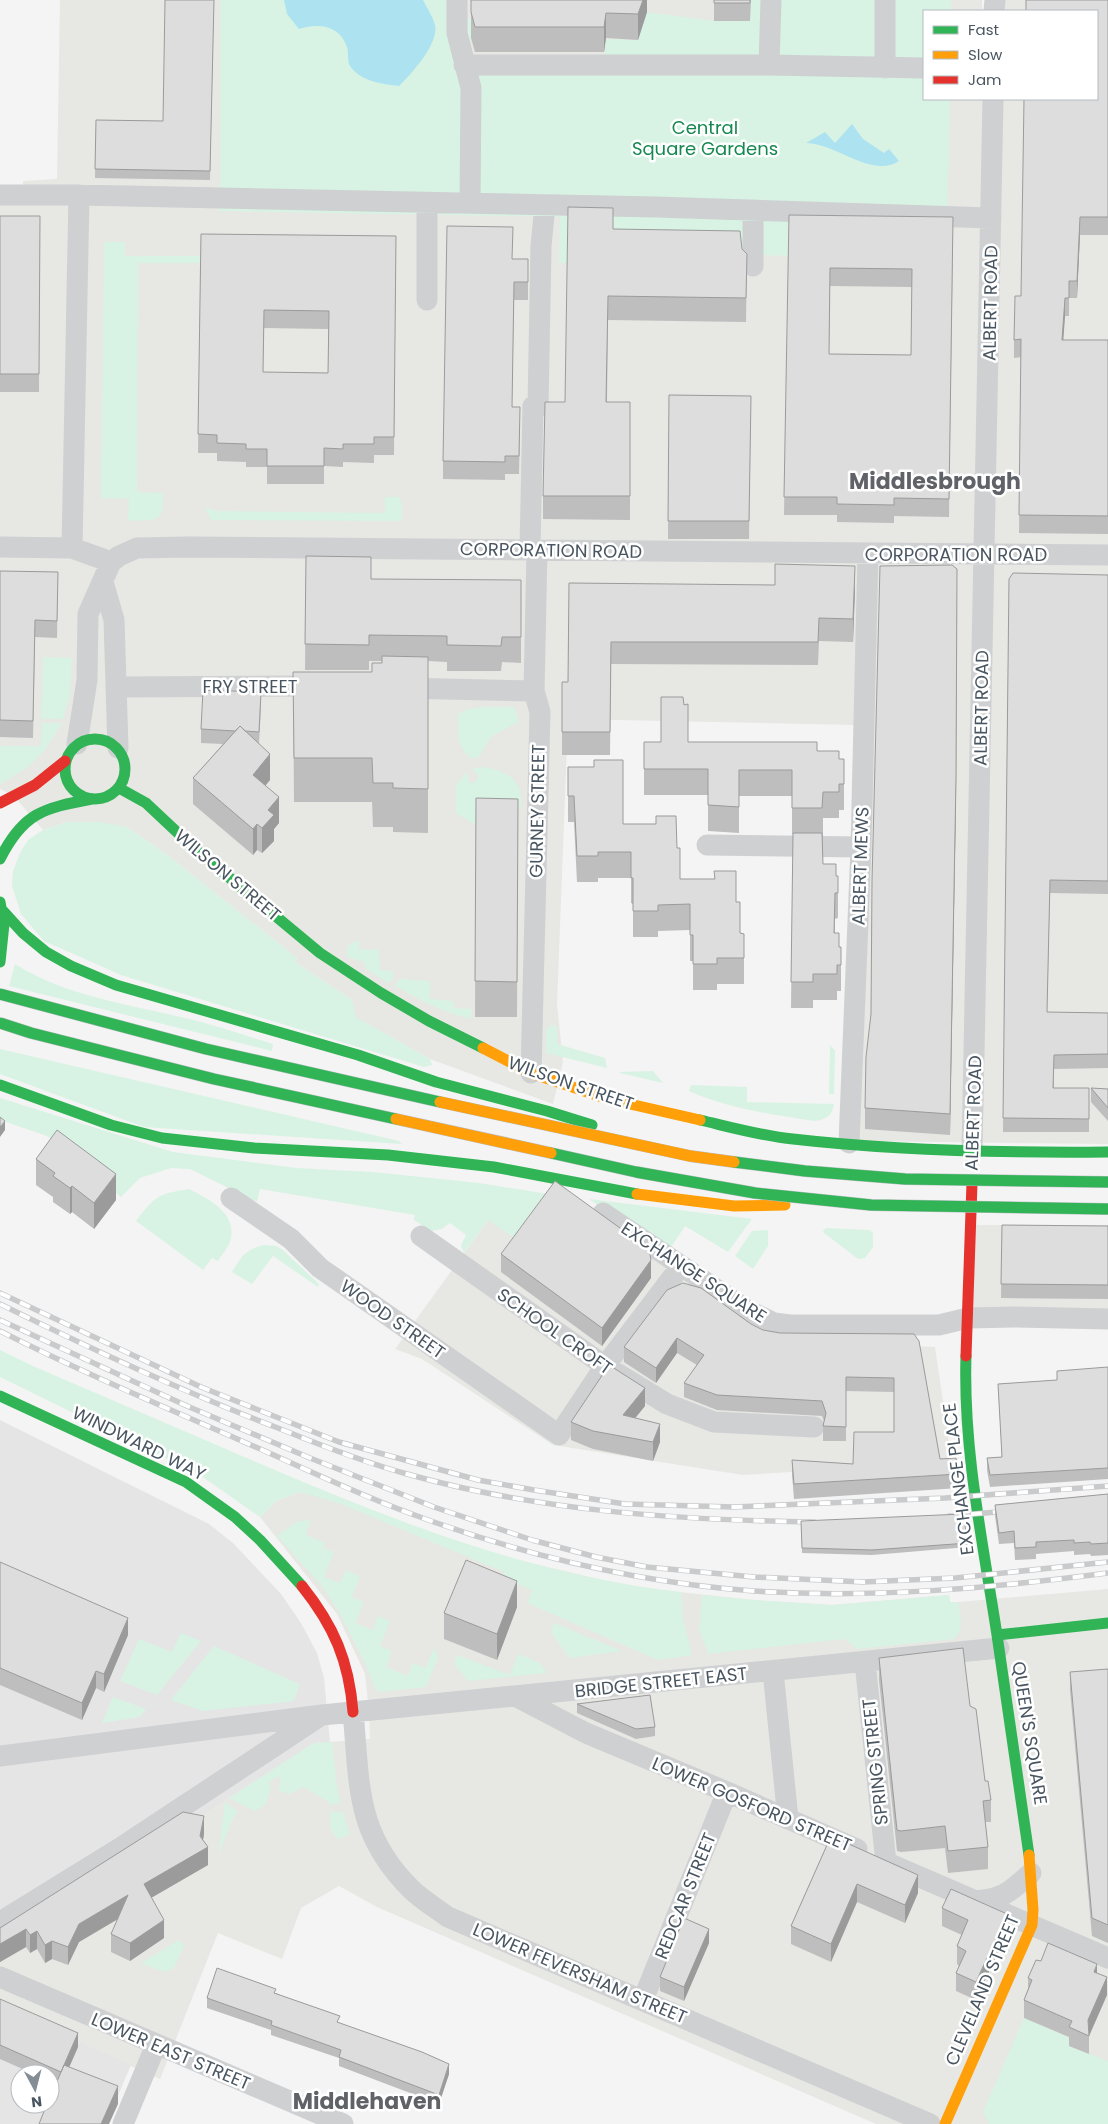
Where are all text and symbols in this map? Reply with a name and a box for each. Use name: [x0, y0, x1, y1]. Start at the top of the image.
legend: [923, 10, 1098, 100]
text: Fast: [968, 19, 999, 40]
text: Slow: [968, 44, 1003, 65]
text: Jam: [968, 69, 1002, 90]
park label: Central Square Gardens: [632, 115, 778, 161]
street label: ALBERT ROAD: [976, 245, 1004, 361]
district label: Middlesbrough: [849, 466, 1021, 497]
street label: CORPORATION ROAD: [460, 536, 642, 564]
street label: CORPORATION ROAD: [865, 542, 1047, 567]
street label: ALBERT ROAD: [967, 650, 995, 766]
street label: FRY STREET: [203, 674, 298, 699]
street label: GURNEY STREET: [523, 744, 551, 878]
street label: ALBERT MEWS: [845, 806, 875, 926]
street label: WILSON STREET: [170, 823, 287, 927]
street label: WILSON STREET: [505, 1050, 637, 1116]
street label: ALBERT ROAD: [958, 1055, 988, 1171]
street label: EXCHANGE SQUARE: [616, 1216, 772, 1328]
street label: WOOD STREET: [336, 1274, 451, 1365]
street label: SCHOOL CROFT: [492, 1282, 618, 1380]
street label: WINDWARD WAY: [68, 1400, 210, 1486]
street label: EXCHANGE PLACE: [936, 1402, 980, 1556]
street label: QUEEN'S SQUARE: [1006, 1659, 1054, 1807]
street label: BRIDGE STREET EAST: [574, 1660, 749, 1703]
street label: SPRING STREET: [856, 1697, 894, 1827]
street label: LOWER GOSFORD STREET: [648, 1751, 856, 1857]
street label: REDCAR STREET: [648, 1829, 722, 1963]
street label: CLEVELAND STREET: [939, 1910, 1025, 2069]
street label: LOWER FEVERSHAM STREET: [469, 1917, 691, 2030]
street label: LOWER EAST STREET: [88, 2006, 255, 2096]
north arrow: [10, 2064, 60, 2114]
district label: Middlehaven: [293, 2086, 441, 2117]
text: N: [30, 2091, 43, 2112]

